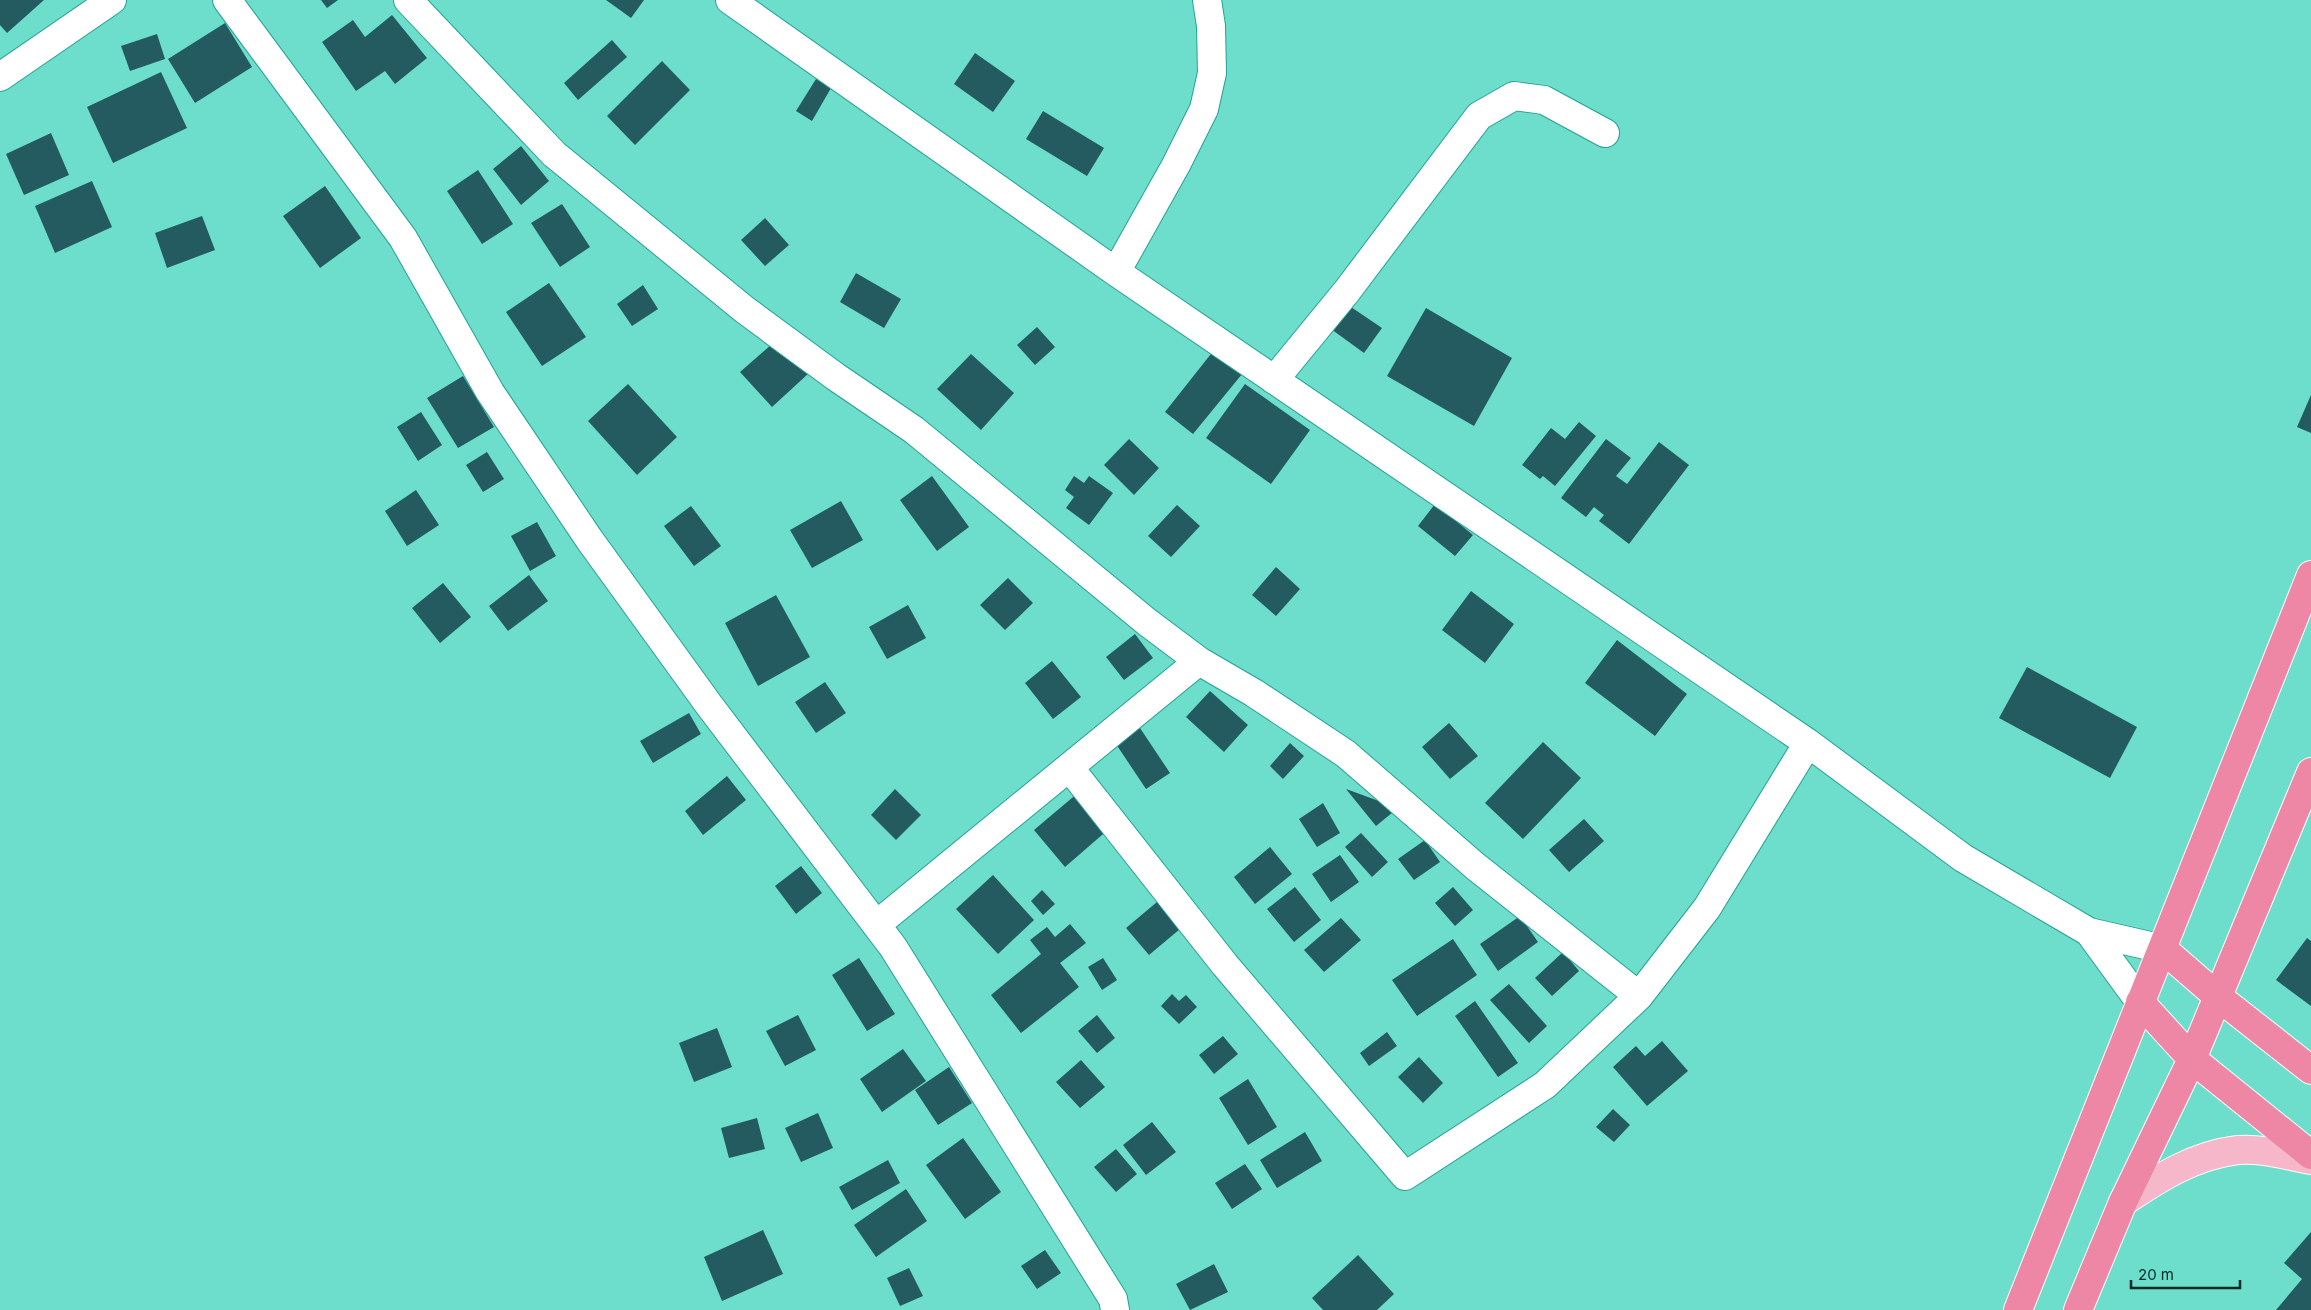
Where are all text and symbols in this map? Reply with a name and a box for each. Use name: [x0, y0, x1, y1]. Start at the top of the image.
scale bar: [2131, 1258, 2240, 1290]
text: 20 m: [2138, 1265, 2174, 1284]

